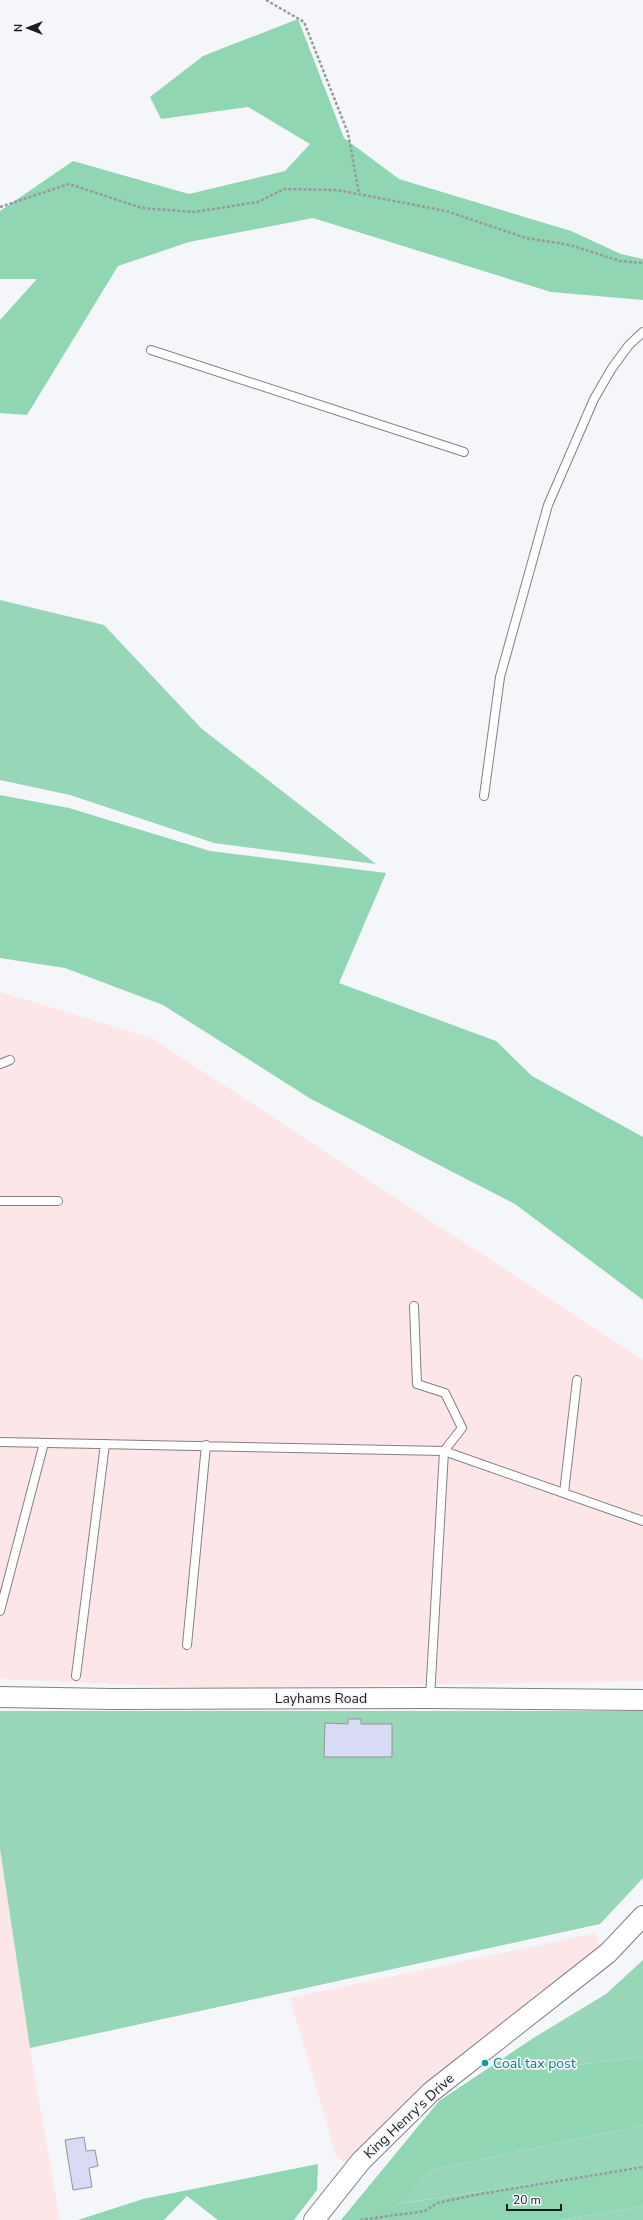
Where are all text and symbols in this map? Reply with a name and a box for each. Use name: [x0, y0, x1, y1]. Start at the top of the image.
north arrow: [8, 8, 48, 48]
text: N: [11, 24, 26, 32]
street label: Layhams Road: [275, 1689, 367, 1708]
place label: Coal tax post: [493, 2054, 576, 2073]
marker: Coal tax post: [480, 2058, 490, 2068]
street label: King Henry's Drive: [360, 2069, 458, 2163]
scale bar: [507, 2186, 561, 2212]
text: 20 m: [513, 2192, 541, 2208]

